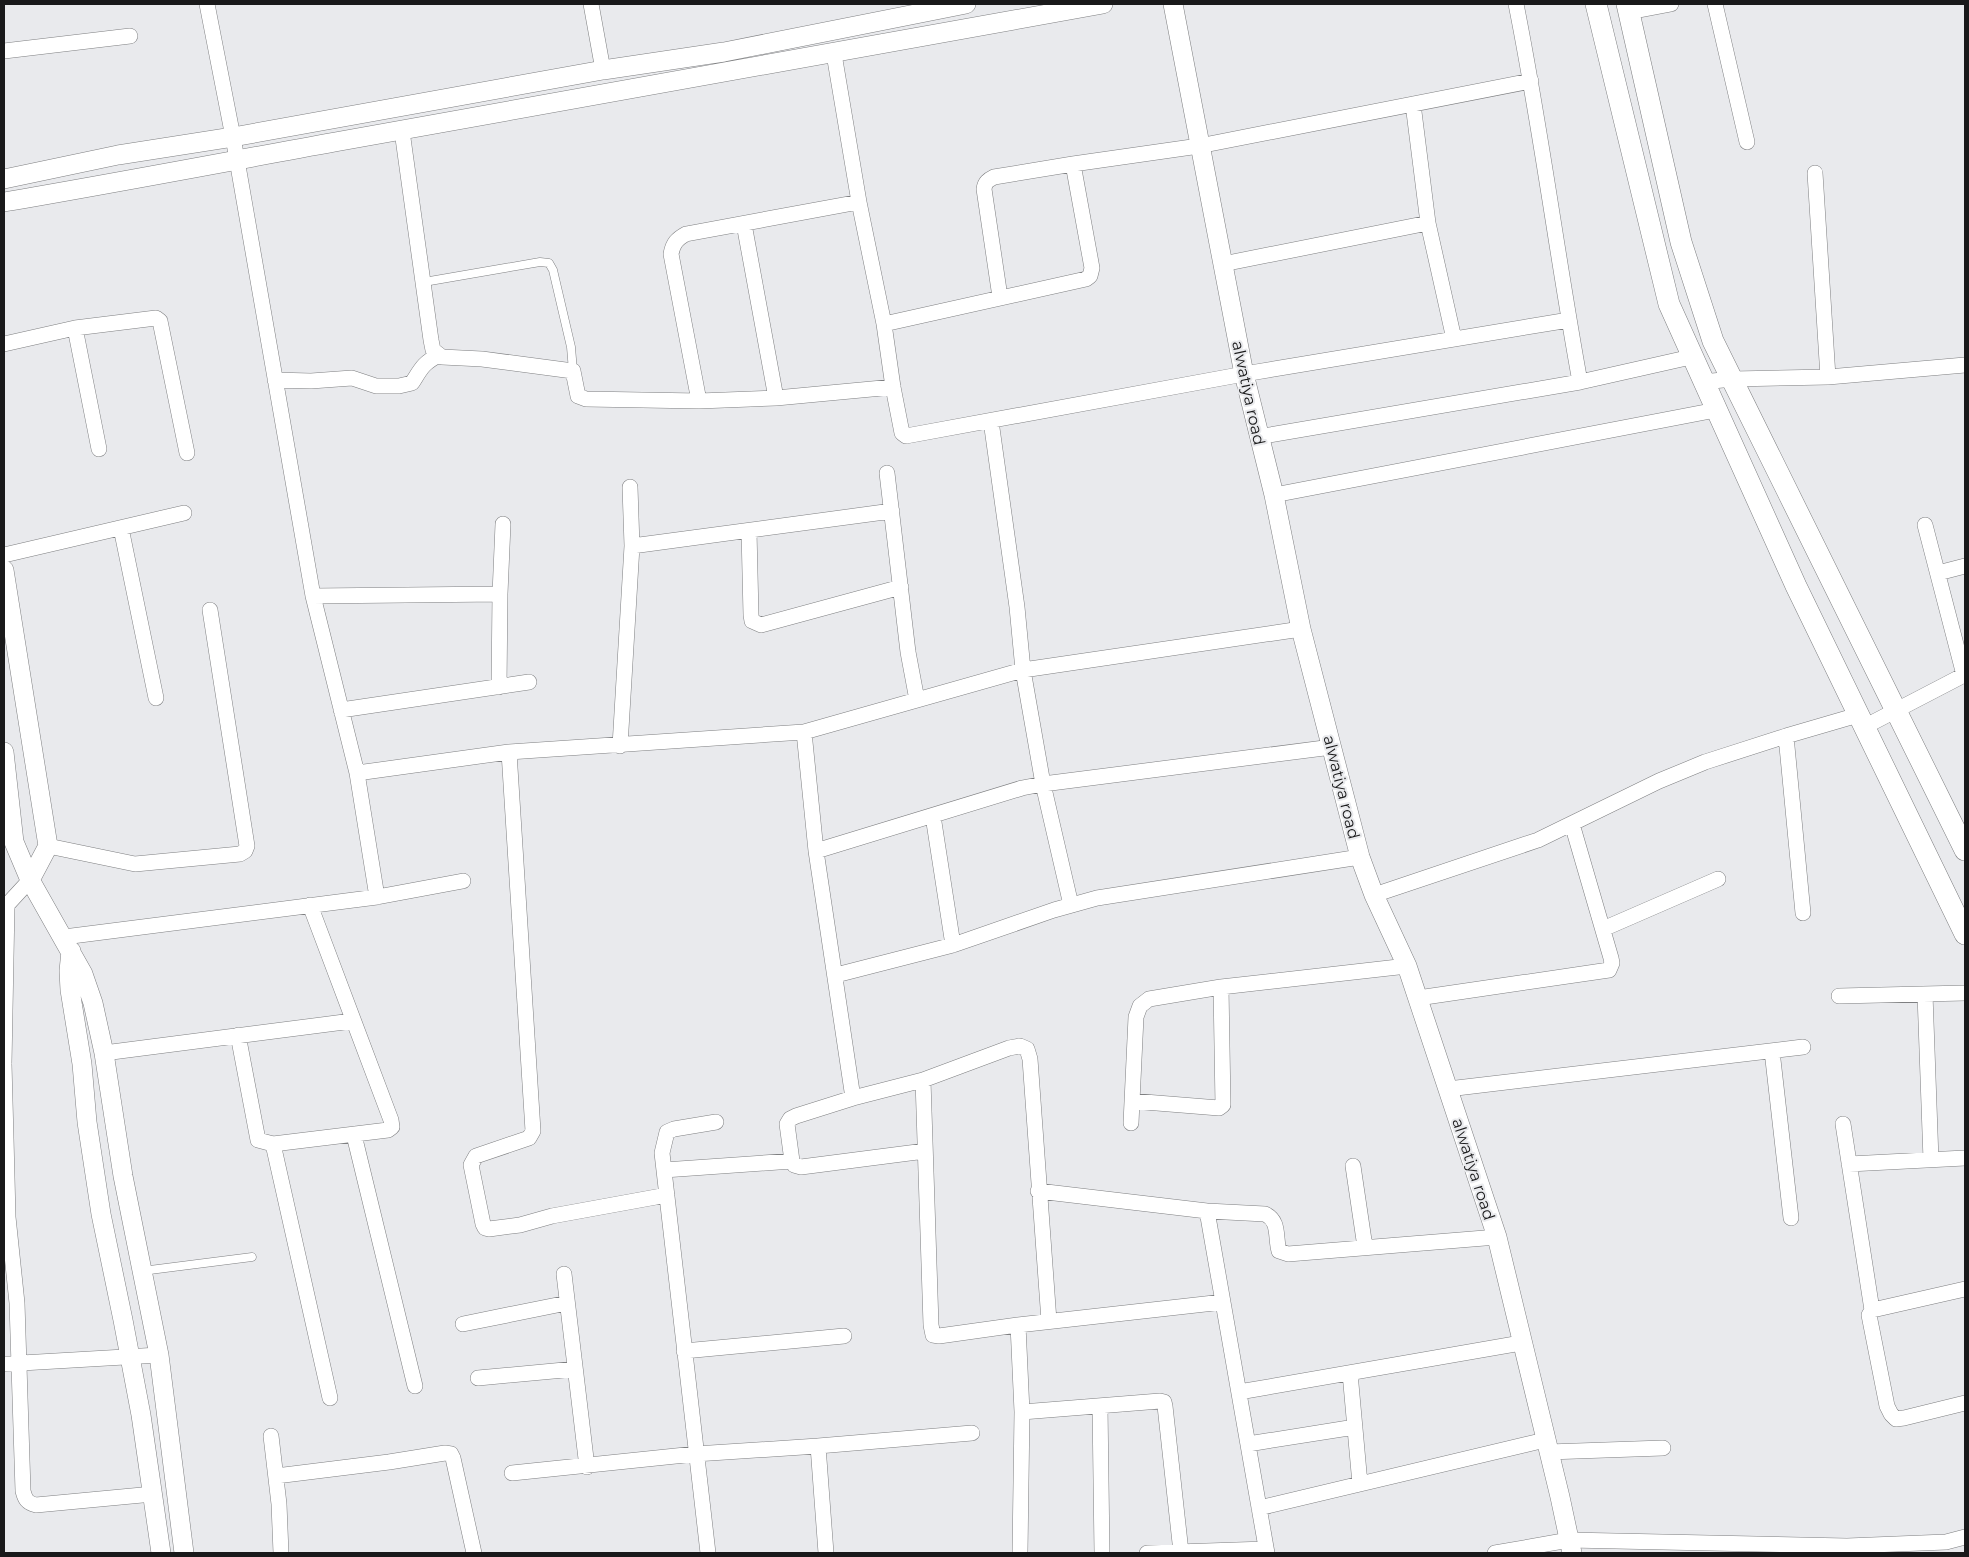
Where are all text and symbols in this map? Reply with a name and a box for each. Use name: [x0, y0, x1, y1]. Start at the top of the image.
street label: alwatiya road: [1228, 339, 1269, 447]
street label: alwatiya road: [1319, 733, 1364, 841]
street label: alwatiya road: [1448, 1116, 1499, 1223]

